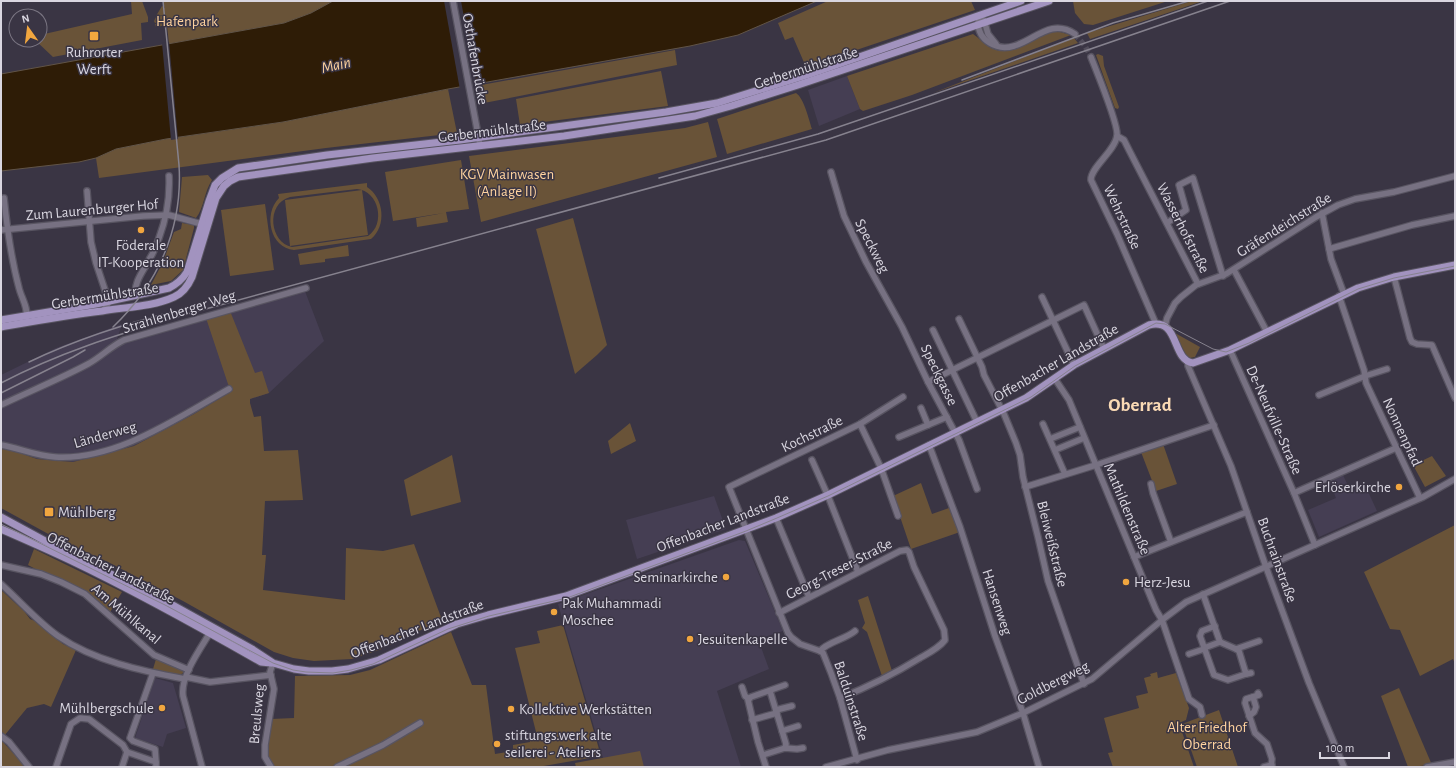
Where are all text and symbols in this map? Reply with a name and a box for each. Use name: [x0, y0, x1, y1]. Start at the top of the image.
north arrow: [8, 8, 48, 48]
street label: Osthafenbrücke: [460, 12, 490, 106]
text: N: [21, 13, 31, 25]
park label: Hafenpark: [156, 14, 218, 29]
marker: Ruhrorter Werft: [88, 30, 100, 42]
street label: Gerbermühlstraße: [752, 44, 860, 92]
place label: Ruhrorter Werft: [66, 45, 122, 77]
water label: Main: [320, 54, 352, 76]
street label: Gerbermühlstraße: [437, 117, 547, 145]
park label: KGV Mainwasen (Anlage II): [460, 167, 554, 199]
street label: Wasserhofstraße: [1154, 180, 1212, 276]
street label: Wehrstraße: [1101, 182, 1143, 252]
street label: Gräfendeichstraße: [1234, 190, 1334, 260]
street label: Zum Laurenburger Hof: [25, 197, 160, 223]
street label: Speckweg: [852, 217, 892, 276]
marker: Föderale IT-Kooperation: [136, 225, 146, 235]
place label: Föderale IT-Kooperation: [98, 238, 184, 270]
street label: Gerbermühlstraße: [50, 280, 160, 312]
street label: Strahlenberger Weg: [121, 287, 238, 336]
street label: Offenbacher Landstraße: [991, 321, 1121, 405]
street label: Speckgasse: [918, 342, 960, 408]
street label: De-Neufville-Straße: [1243, 363, 1305, 477]
street label: Nonnenpfad: [1380, 395, 1424, 469]
district label: Oberrad: [1108, 396, 1172, 415]
street label: Kochstraße: [779, 413, 845, 455]
street label: Länderweg: [72, 419, 139, 451]
street label: Mathildenstraße: [1101, 461, 1153, 557]
place label: Erlöserkirche: [1315, 480, 1391, 495]
marker: Erlöserkirche: [1394, 482, 1404, 492]
street label: Offenbacher Landstraße: [654, 491, 792, 555]
street label: Bleiweißstraße: [1034, 499, 1070, 589]
place label: Mühlberg: [58, 505, 116, 520]
marker: Mühlberg: [43, 506, 55, 518]
street label: Buchrainstraße: [1255, 515, 1299, 605]
street label: Offenbacher Landstraße: [45, 529, 177, 607]
street label: Georg-Treser-Straße: [784, 536, 895, 602]
street label: Hansenweg: [979, 567, 1015, 637]
place label: Seminarkirche: [634, 570, 718, 585]
marker: Seminarkirche: [721, 572, 731, 582]
place label: Herz-Jesu: [1134, 575, 1191, 590]
marker: Herz-Jesu: [1121, 577, 1131, 587]
street label: Am Mühlkanal: [88, 581, 164, 647]
place label: Pak Muhammadi Moschee: [562, 596, 662, 628]
street label: Offenbacher Landstraße: [348, 597, 486, 661]
marker: Pak Muhammadi Moschee: [549, 607, 559, 617]
place label: Jesuitenkapelle: [698, 632, 788, 647]
marker: Jesuitenkapelle: [685, 634, 695, 644]
street label: Goldbergweg: [1015, 658, 1092, 707]
street label: Balduinstraße: [831, 659, 871, 743]
street label: Breulsweg: [247, 683, 267, 745]
place label: Mühlbergschule: [59, 701, 154, 716]
place label: Kollektive Werkstätten: [519, 702, 652, 717]
marker: Mühlbergschule: [157, 703, 167, 713]
marker: Kollektive Werkstätten: [506, 704, 516, 714]
park label: Alter Friedhof Oberrad: [1167, 720, 1248, 752]
place label: stiftungs.werk alte seilerei - Ateliers: [505, 728, 612, 760]
scale bar: [1320, 734, 1389, 760]
marker: stiftungs.werk alte seilerei - Ateliers: [492, 739, 502, 749]
text: 100 m: [1326, 742, 1354, 754]

